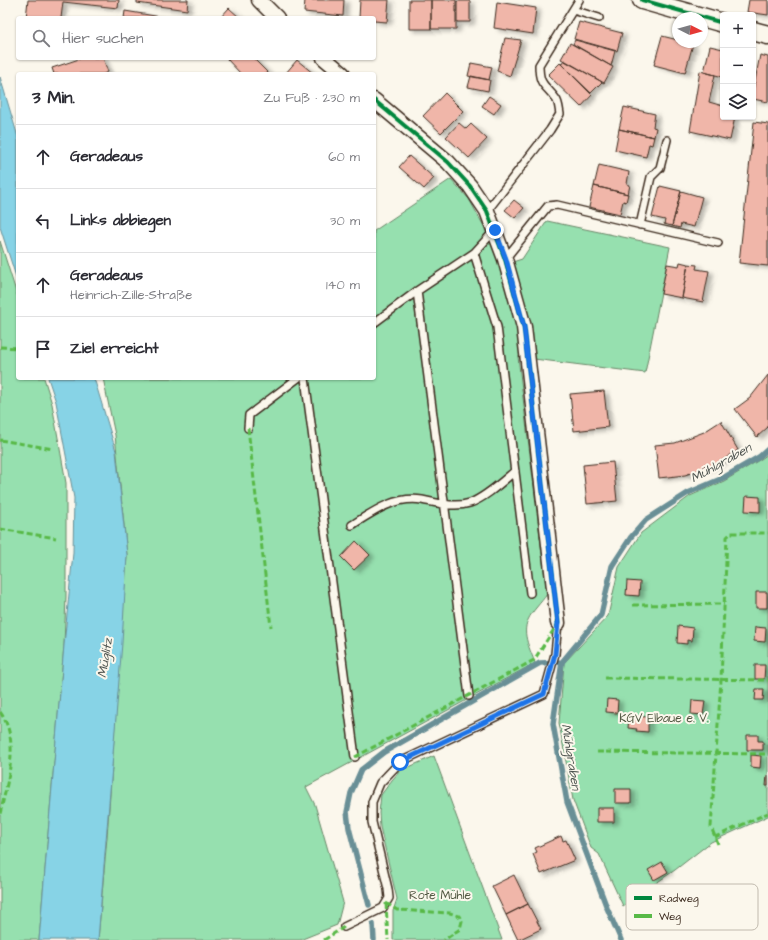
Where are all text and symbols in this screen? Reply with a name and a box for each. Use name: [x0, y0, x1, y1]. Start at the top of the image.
north arrow: [672, 12, 708, 48]
map controls: [720, 12, 756, 120]
button: +: [720, 12, 756, 48]
search box: [16, 16, 376, 60]
icon: search: [30, 27, 52, 49]
text: Hier suchen: [62, 28, 143, 49]
button: −: [720, 48, 756, 84]
button: layers: [720, 84, 756, 120]
text: 3 Min.: [32, 86, 75, 110]
text: Zu Fuß · 230 m: [263, 89, 360, 107]
icon: ahead: [32, 146, 54, 168]
text: Geradeaus: [70, 146, 143, 167]
text: 60 m: [328, 148, 360, 166]
icon: left: [32, 210, 54, 232]
text: Links abbiegen: [70, 210, 171, 231]
text: 30 m: [330, 212, 360, 230]
route end: [486, 221, 504, 239]
text: Geradeaus: [70, 265, 143, 286]
icon: ahead: [32, 274, 54, 296]
text: 140 m: [326, 276, 360, 294]
text: Heinrich-Zille-Straße: [70, 286, 192, 304]
icon: arrive: [32, 338, 54, 360]
text: Ziel erreicht: [70, 338, 159, 359]
water label: Mühlgraben: [687, 438, 757, 488]
water label: Müglitz: [93, 635, 118, 679]
park label: KGV Elbaue e. V.: [619, 710, 709, 727]
water label: Mühlgraben: [556, 722, 585, 793]
route start: [391, 753, 409, 771]
legend: [626, 884, 758, 930]
park label: Rote Mühle: [409, 887, 471, 904]
text: Radweg: [659, 891, 699, 907]
text: Weg: [659, 909, 681, 925]

